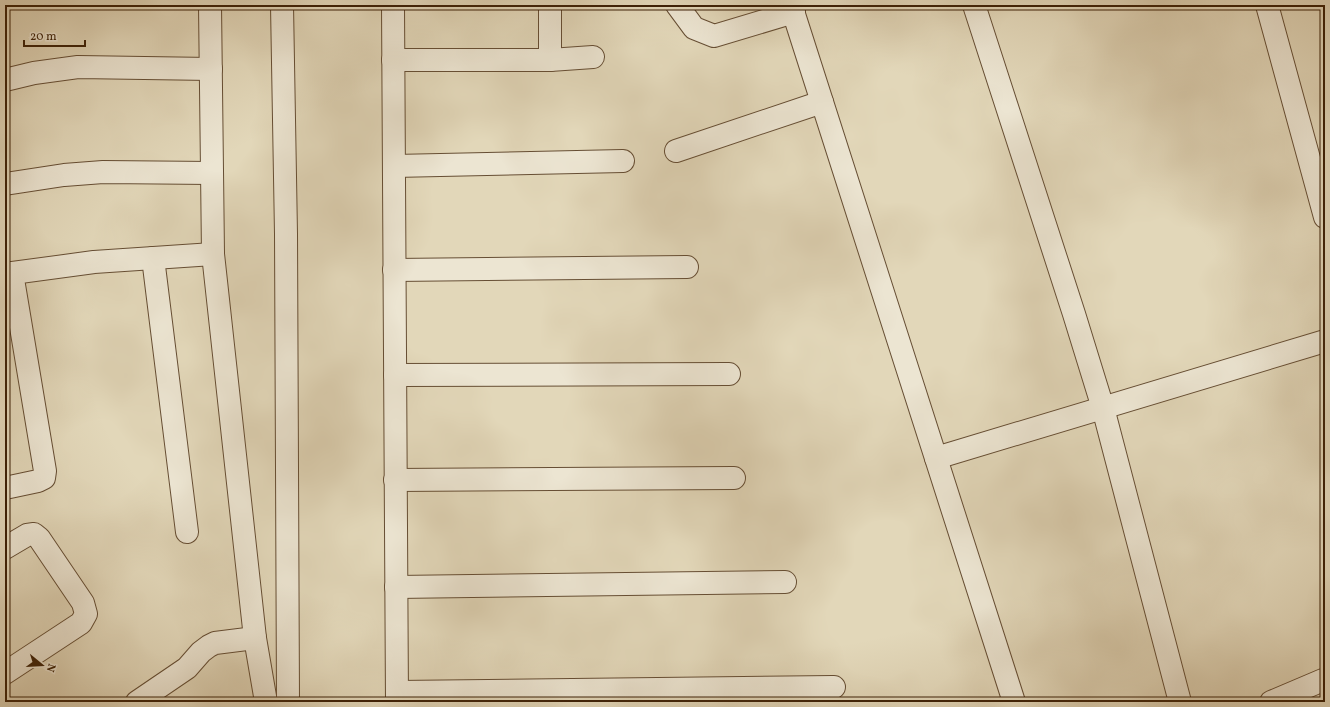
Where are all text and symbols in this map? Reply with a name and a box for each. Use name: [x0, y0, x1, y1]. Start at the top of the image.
scale bar: [24, 22, 85, 48]
text: 20 m: [30, 29, 57, 45]
north arrow: [22, 645, 62, 685]
text: N: [42, 662, 58, 674]

